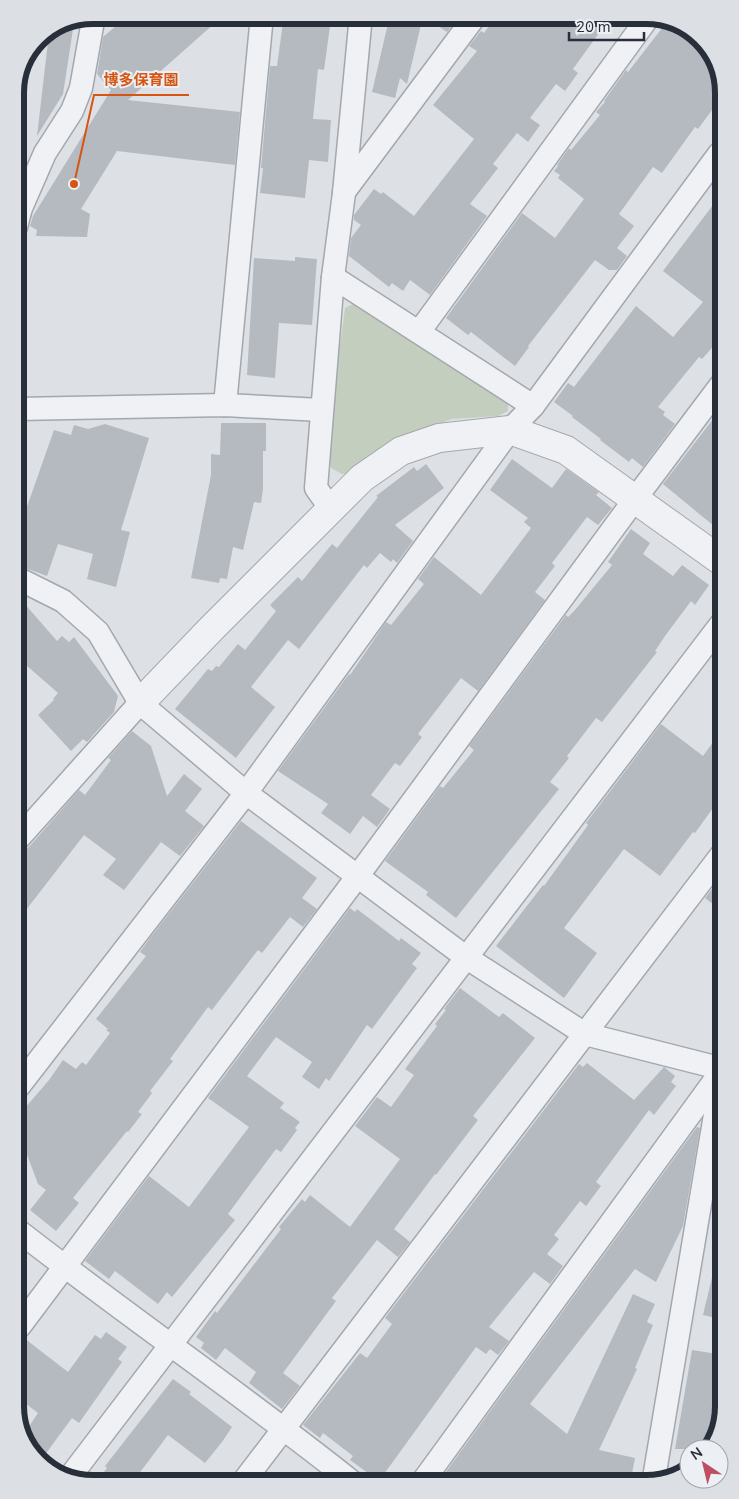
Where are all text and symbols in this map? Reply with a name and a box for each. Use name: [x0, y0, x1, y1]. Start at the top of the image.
scale bar: [569, 10, 644, 42]
text: 20 m: [576, 17, 611, 37]
callout: 博多保育園: [94, 65, 189, 95]
text: 博多保育園: [103, 70, 179, 90]
north arrow: [679, 1439, 729, 1489]
text: N: [687, 1443, 707, 1465]

